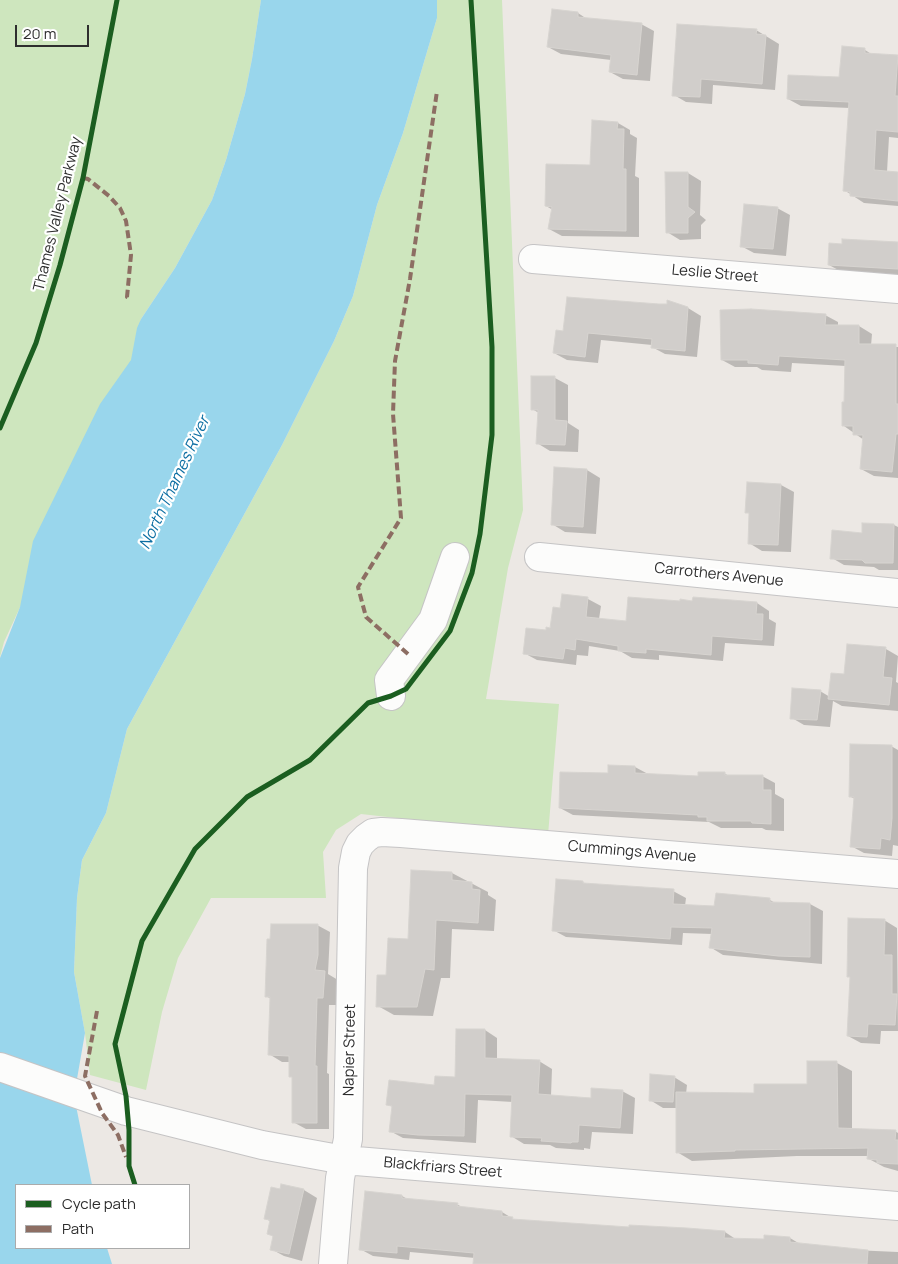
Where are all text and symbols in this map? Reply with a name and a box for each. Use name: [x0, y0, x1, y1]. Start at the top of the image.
scale bar: [18, 15, 91, 47]
text: 20 m: [23, 23, 56, 44]
street label: Thames Valley Parkway: [30, 135, 86, 293]
street label: Leslie Street: [671, 261, 759, 287]
water label: North Thames River: [136, 413, 214, 553]
street label: Carrothers Avenue: [654, 559, 784, 591]
street label: Cummings Avenue: [567, 837, 697, 867]
street label: Napier Street: [340, 1004, 360, 1096]
street label: Blackfriars Street: [383, 1154, 503, 1182]
legend: [15, 1184, 190, 1249]
text: Cycle path: [62, 1193, 136, 1214]
text: Path: [62, 1218, 94, 1239]

